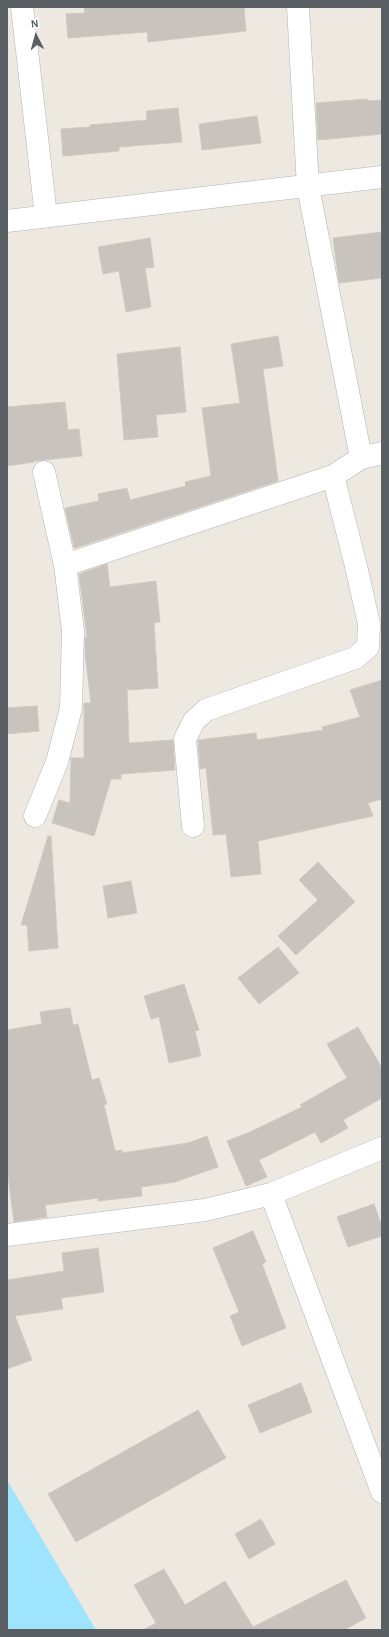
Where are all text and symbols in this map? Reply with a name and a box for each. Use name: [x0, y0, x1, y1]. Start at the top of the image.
north arrow: [16, 16, 56, 56]
text: N: [30, 18, 39, 29]

